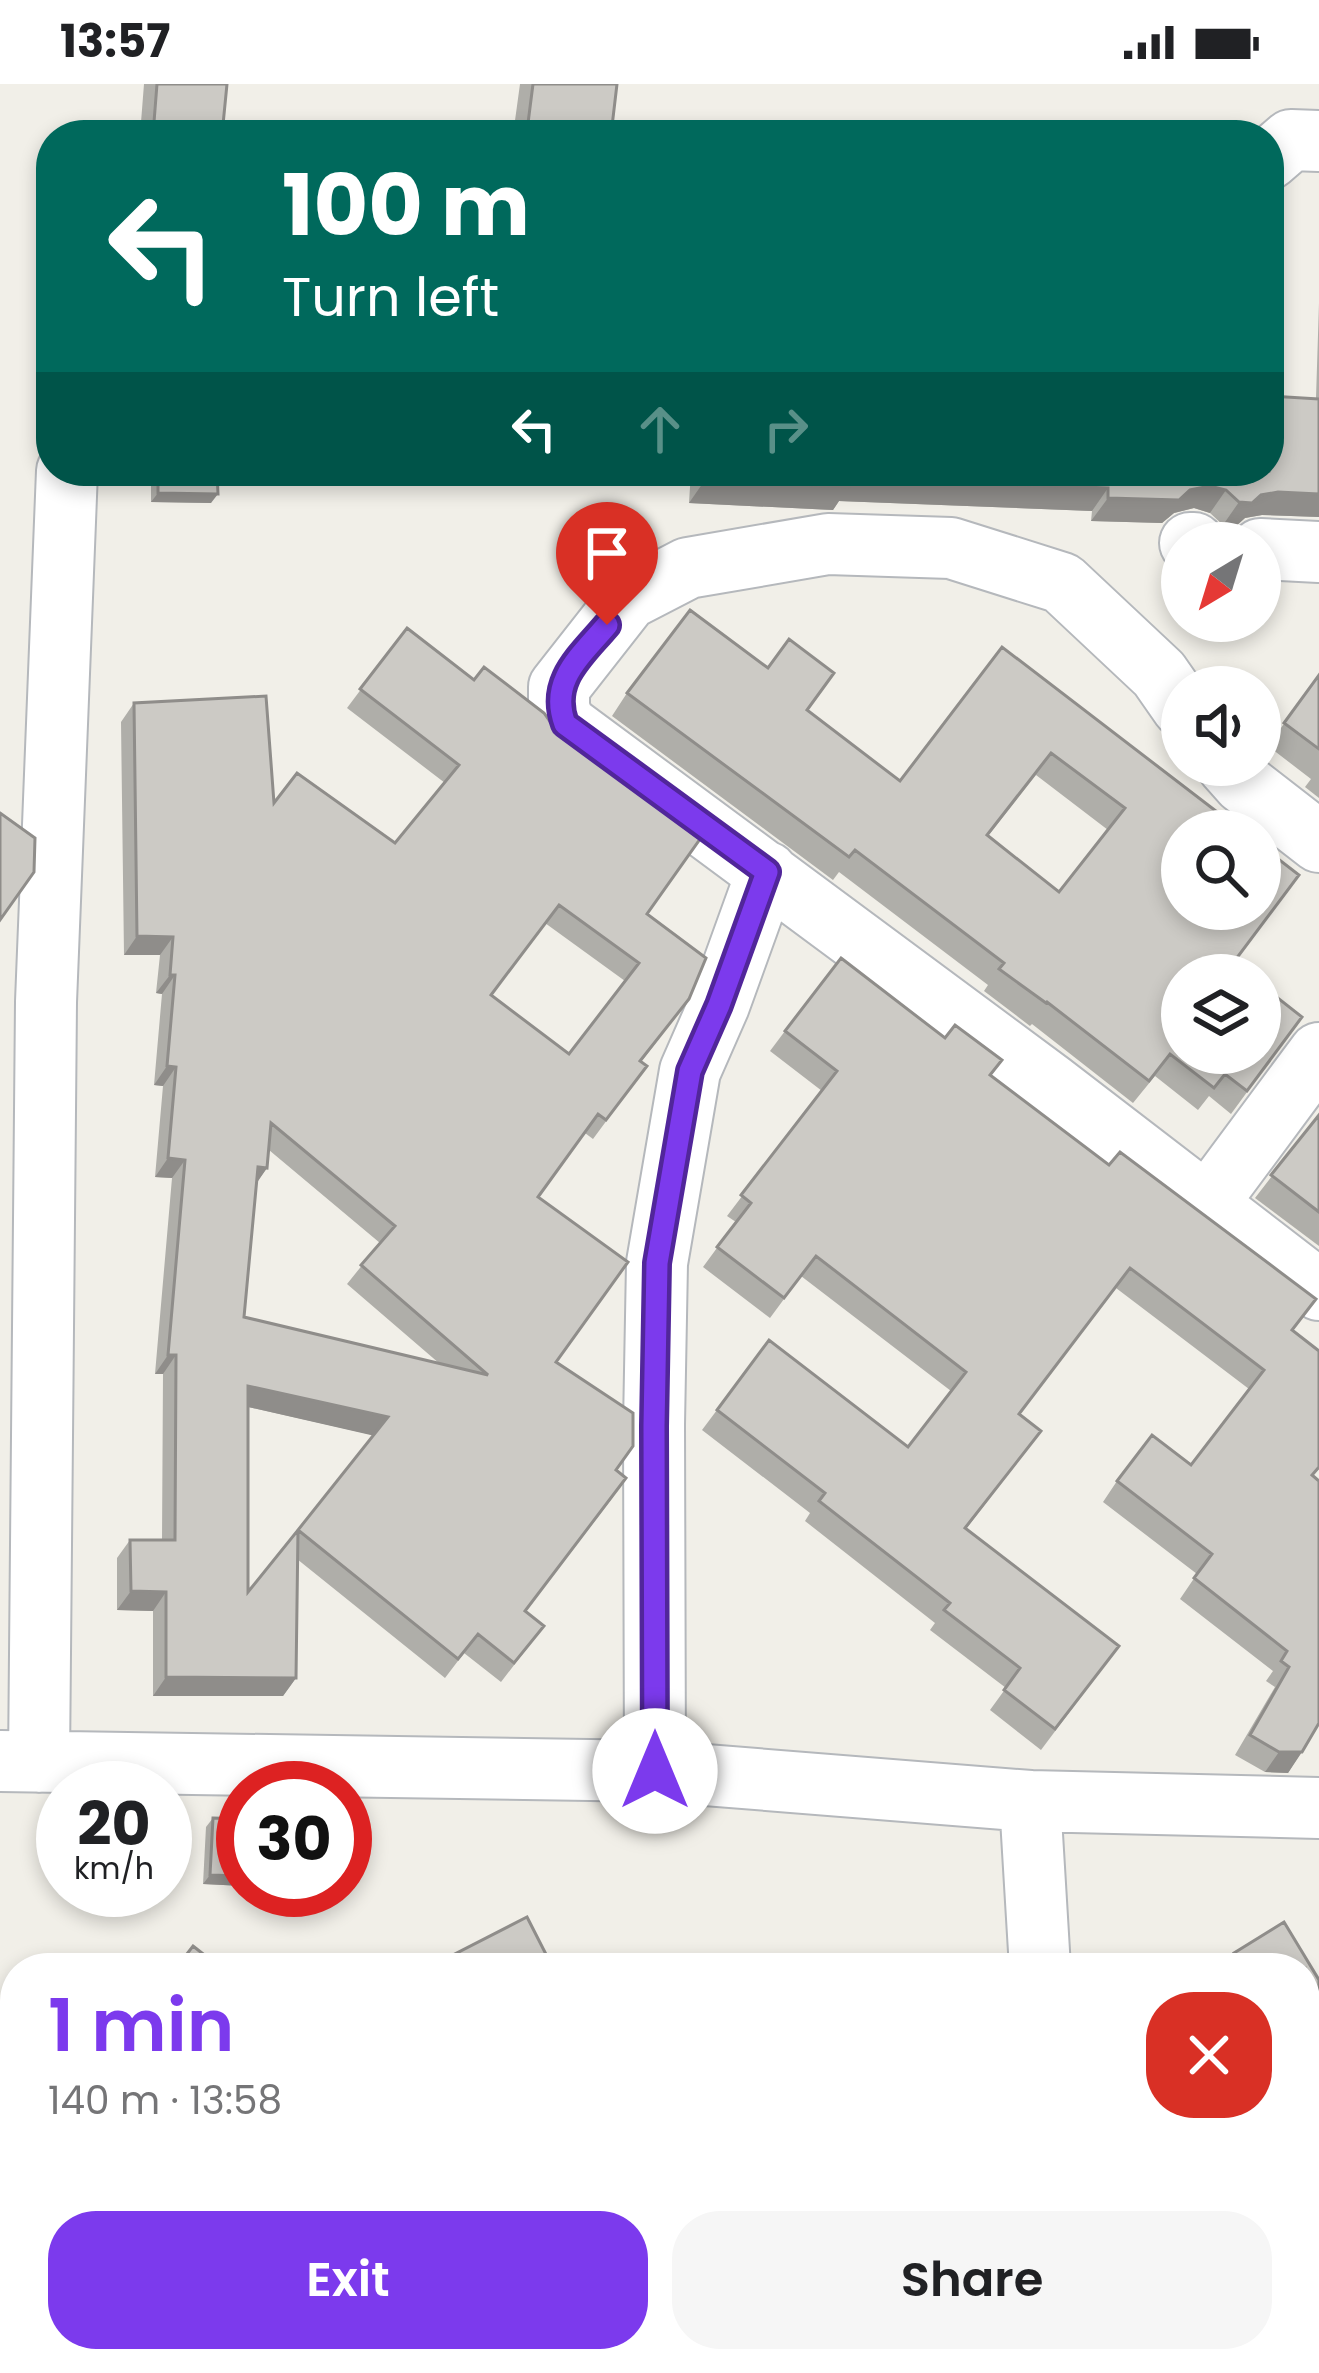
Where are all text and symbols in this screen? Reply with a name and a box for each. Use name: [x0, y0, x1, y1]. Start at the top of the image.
text: 13:57: [60, 10, 170, 73]
text: 100 m: [282, 147, 530, 264]
icon: left: [84, 168, 240, 324]
text: Turn left: [282, 259, 499, 335]
icon: left: [501, 396, 567, 462]
icon: ahead: [627, 396, 693, 462]
icon: right: [753, 396, 819, 462]
pin: [556, 502, 658, 625]
icon: arrive: [574, 520, 640, 586]
north arrow: [1161, 522, 1281, 642]
map controls: [1161, 522, 1281, 1074]
button: sound: [1161, 666, 1281, 786]
button: search: [1161, 810, 1281, 930]
button: layers: [1161, 954, 1281, 1074]
position arrow: [592, 1708, 718, 1834]
speed limit sign: 30: [216, 1761, 372, 1917]
text: 20: [77, 1782, 151, 1866]
text: km/h: [74, 1847, 154, 1890]
text: 1 min: [48, 1975, 234, 2076]
button: close: [1146, 1992, 1272, 2118]
text: 140 m · 13:58: [48, 2073, 282, 2128]
button: Exit: [48, 2211, 648, 2349]
button: Share: [672, 2211, 1272, 2349]

